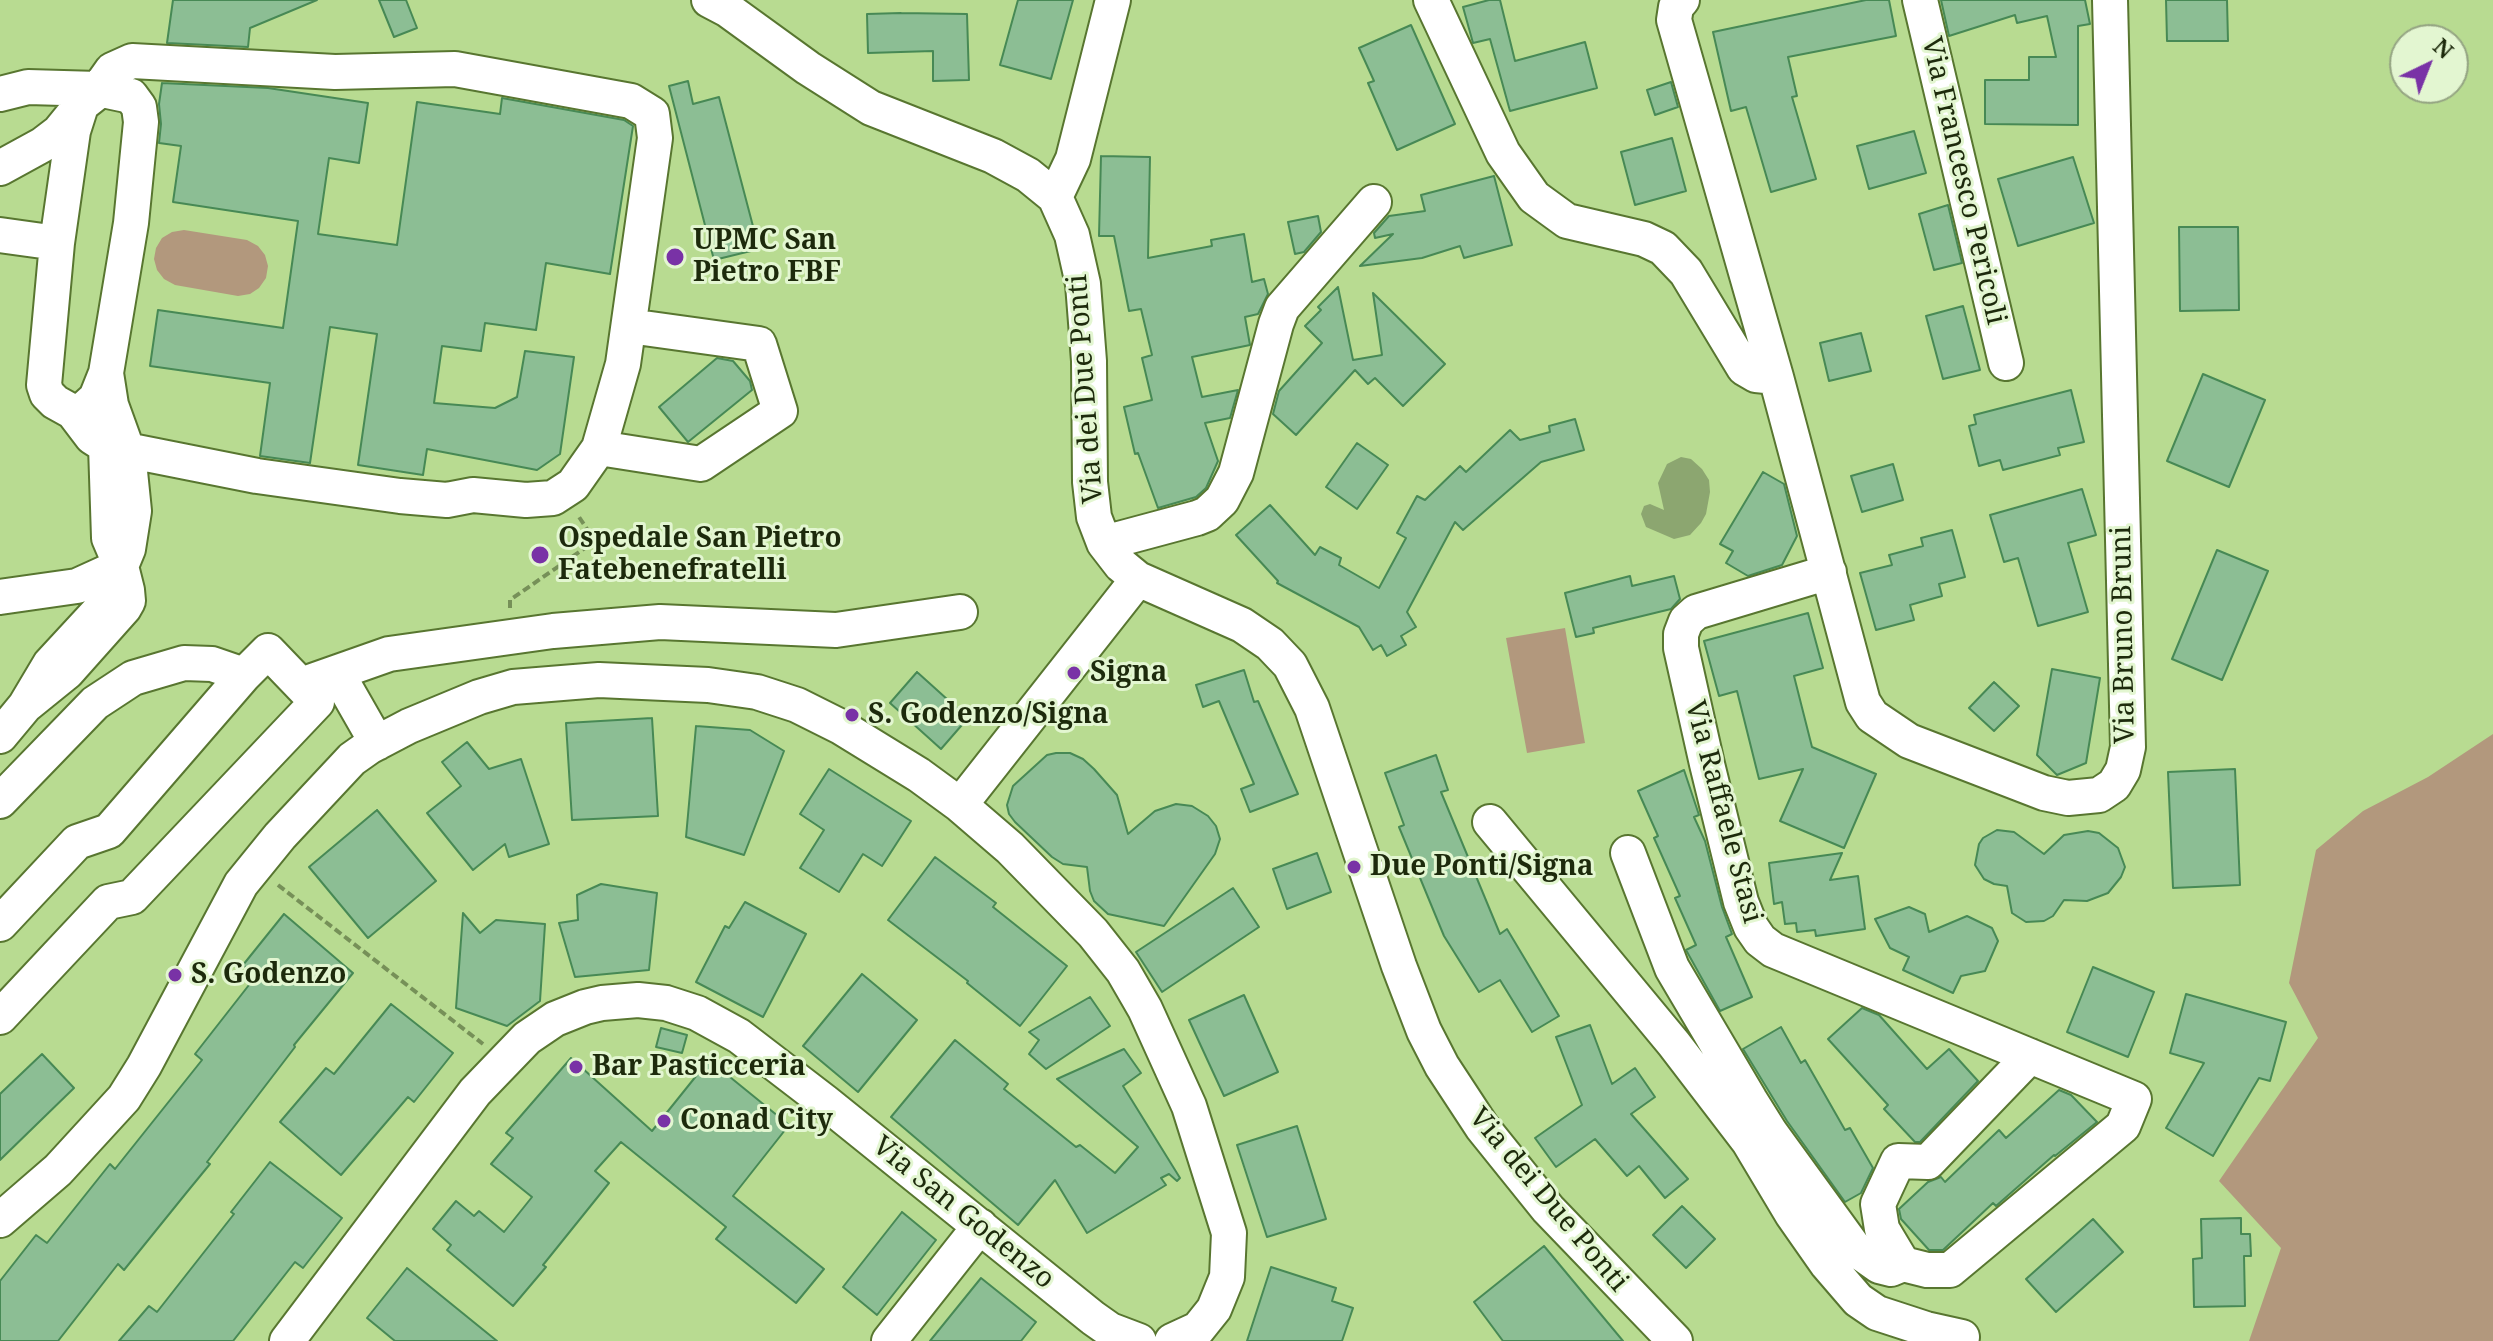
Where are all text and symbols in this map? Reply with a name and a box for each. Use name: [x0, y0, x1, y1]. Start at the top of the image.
north arrow: [2389, 24, 2469, 104]
text: N: [2427, 31, 2461, 65]
street label: Via Francesco Pericoli: [1914, 34, 2012, 328]
place label: UPMC San Pietro FBF: [693, 224, 841, 290]
marker: UPMC San Pietro FBF: [664, 246, 686, 268]
street label: Via dei Due Ponti: [1061, 273, 1111, 505]
place label: Ospedale San Pietro Fatebenefratelli: [558, 522, 842, 588]
street label: Via Bruno Bruni: [2105, 526, 2143, 744]
marker: Ospedale San Pietro Fatebenefratelli: [529, 544, 551, 566]
place label: Signa: [1090, 656, 1167, 690]
marker: Signa: [1065, 664, 1083, 682]
street label: Via Raffaele Stasi: [1677, 697, 1769, 927]
place label: S. Godenzo/Signa: [868, 698, 1109, 732]
marker: S. Godenzo/Signa: [843, 706, 861, 724]
place label: Due Ponti/Signa: [1370, 850, 1594, 884]
marker: Due Ponti/Signa: [1345, 858, 1363, 876]
place label: S. Godenzo: [191, 958, 346, 992]
marker: S. Godenzo: [166, 966, 184, 984]
place label: Bar Pasticceria: [592, 1050, 806, 1084]
marker: Bar Pasticceria: [567, 1058, 585, 1076]
street label: Via dei Due Ponti: [1461, 1101, 1635, 1299]
place label: Conad City: [680, 1104, 833, 1138]
marker: Conad City: [655, 1112, 673, 1130]
street label: Via San Godenzo: [865, 1129, 1061, 1297]

